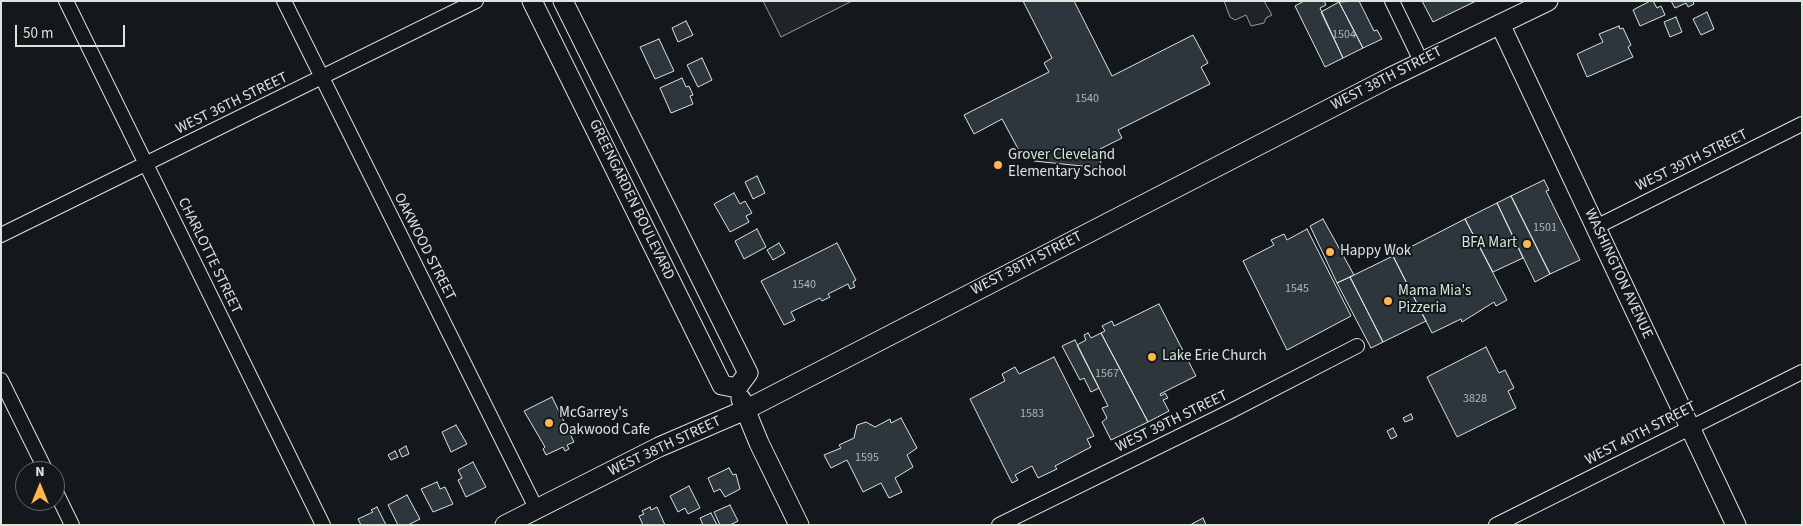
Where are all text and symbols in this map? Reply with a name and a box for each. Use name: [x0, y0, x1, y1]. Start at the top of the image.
scale bar: [18, 15, 128, 47]
text: 50 m: [23, 23, 53, 44]
house number: 1504: [1332, 28, 1356, 42]
street label: WEST 38TH STREET: [1328, 43, 1446, 115]
street label: WEST 36TH STREET: [173, 69, 291, 139]
house number: 1540: [1075, 92, 1099, 106]
street label: GREENGARDEN BOULEVARD: [584, 117, 678, 283]
street label: WEST 39TH STREET: [1633, 126, 1751, 196]
place label: Grover Cleveland Elementary School: [1008, 147, 1126, 182]
marker: Grover Cleveland Elementary School: [992, 159, 1004, 171]
street label: OAKWOOD STREET: [389, 190, 459, 304]
street label: CHARLOTTE STREET: [173, 195, 245, 317]
street label: WASHINGTON AVENUE: [1580, 206, 1656, 342]
house number: 1501: [1533, 221, 1557, 235]
street label: WEST 38TH STREET: [968, 228, 1086, 300]
place label: BFA Mart: [1461, 235, 1517, 253]
marker: BFA Mart: [1521, 238, 1533, 250]
place label: Happy Wok: [1340, 243, 1411, 261]
marker: Happy Wok: [1324, 246, 1336, 258]
house number: 1540: [792, 278, 816, 292]
house number: 1545: [1285, 282, 1309, 296]
place label: Mama Mia's Pizzeria: [1398, 283, 1471, 318]
marker: Mama Mia's Pizzeria: [1382, 295, 1394, 307]
place label: Lake Erie Church: [1162, 348, 1267, 366]
marker: Lake Erie Church: [1146, 351, 1158, 363]
house number: 1567: [1095, 367, 1119, 381]
street label: WEST 39TH STREET: [1113, 387, 1231, 457]
house number: 3828: [1463, 392, 1487, 406]
street label: WEST 40TH STREET: [1582, 398, 1700, 470]
place label: McGarrey's Oakwood Cafe: [559, 405, 650, 440]
house number: 1583: [1020, 407, 1044, 421]
street label: WEST 38TH STREET: [606, 413, 724, 481]
marker: McGarrey's Oakwood Cafe: [543, 417, 555, 429]
house number: 1595: [855, 451, 879, 465]
north arrow: [15, 461, 65, 511]
text: N: [35, 462, 45, 482]

